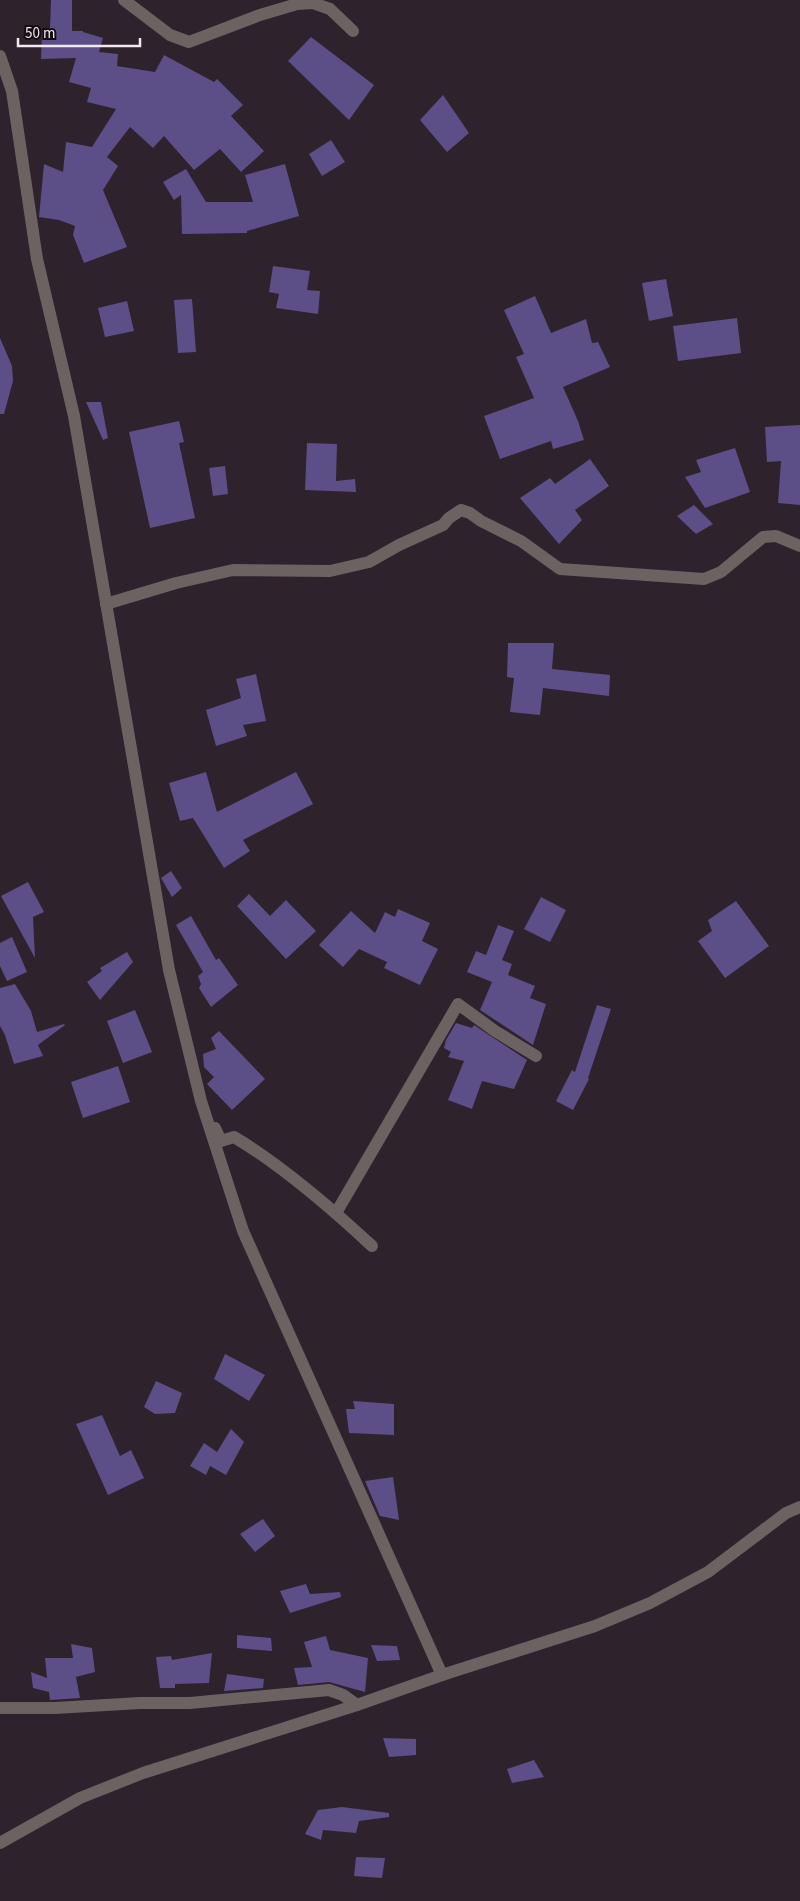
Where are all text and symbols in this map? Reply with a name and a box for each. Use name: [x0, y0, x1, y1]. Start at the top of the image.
scale bar: [18, 15, 140, 47]
text: 50 m: [25, 23, 55, 44]

